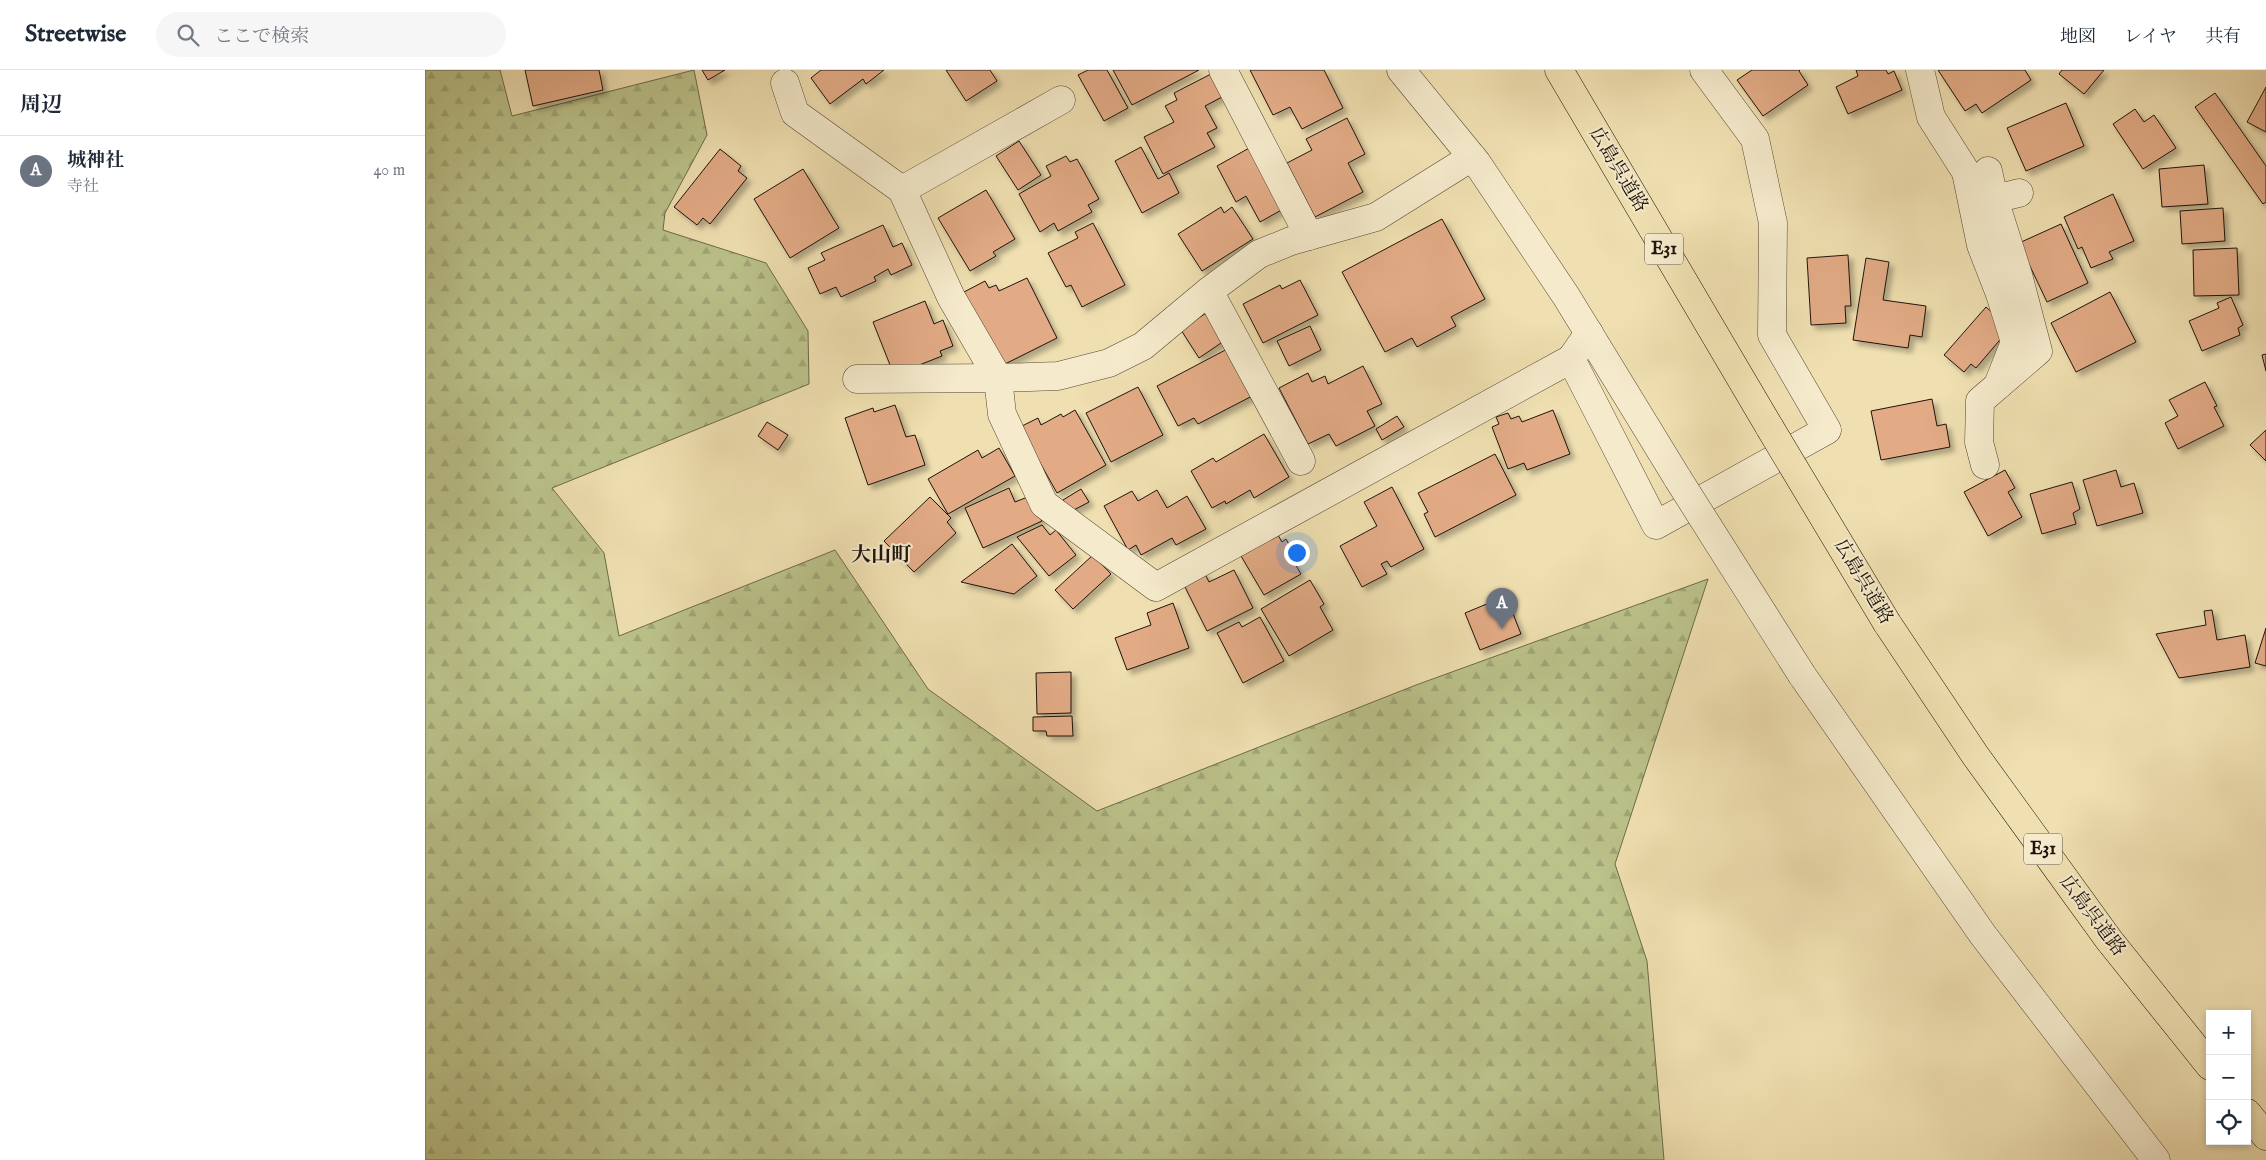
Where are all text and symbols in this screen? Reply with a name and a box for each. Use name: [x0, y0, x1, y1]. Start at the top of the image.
search box: [156, 12, 506, 57]
text: Streetwise: [25, 19, 126, 50]
icon: search: [174, 21, 202, 49]
text: ここで検索: [214, 25, 309, 49]
text: 地図: [2060, 26, 2096, 49]
text: レイヤ: [2124, 26, 2177, 49]
text: 共有: [2205, 26, 2241, 49]
text: 周辺: [20, 92, 62, 119]
street label: 広島呉道路: [1583, 123, 1653, 217]
text: 城神社: [67, 149, 124, 173]
text: A: [31, 161, 41, 181]
text: 40 m: [373, 161, 405, 181]
text: 寺社: [67, 177, 99, 197]
road number: E31: [1645, 233, 1683, 264]
street label: 広島呉道路: [1828, 535, 1898, 629]
your location: [1284, 540, 1310, 566]
district label: 大山町: [851, 543, 912, 568]
pin: A: [1486, 588, 1518, 629]
road number: E31: [2024, 834, 2062, 864]
street label: 広島呉道路: [2054, 871, 2130, 961]
map controls: [2206, 1010, 2251, 1145]
button: +: [2206, 1010, 2251, 1055]
button: −: [2206, 1055, 2251, 1100]
button: locate: [2206, 1100, 2251, 1145]

